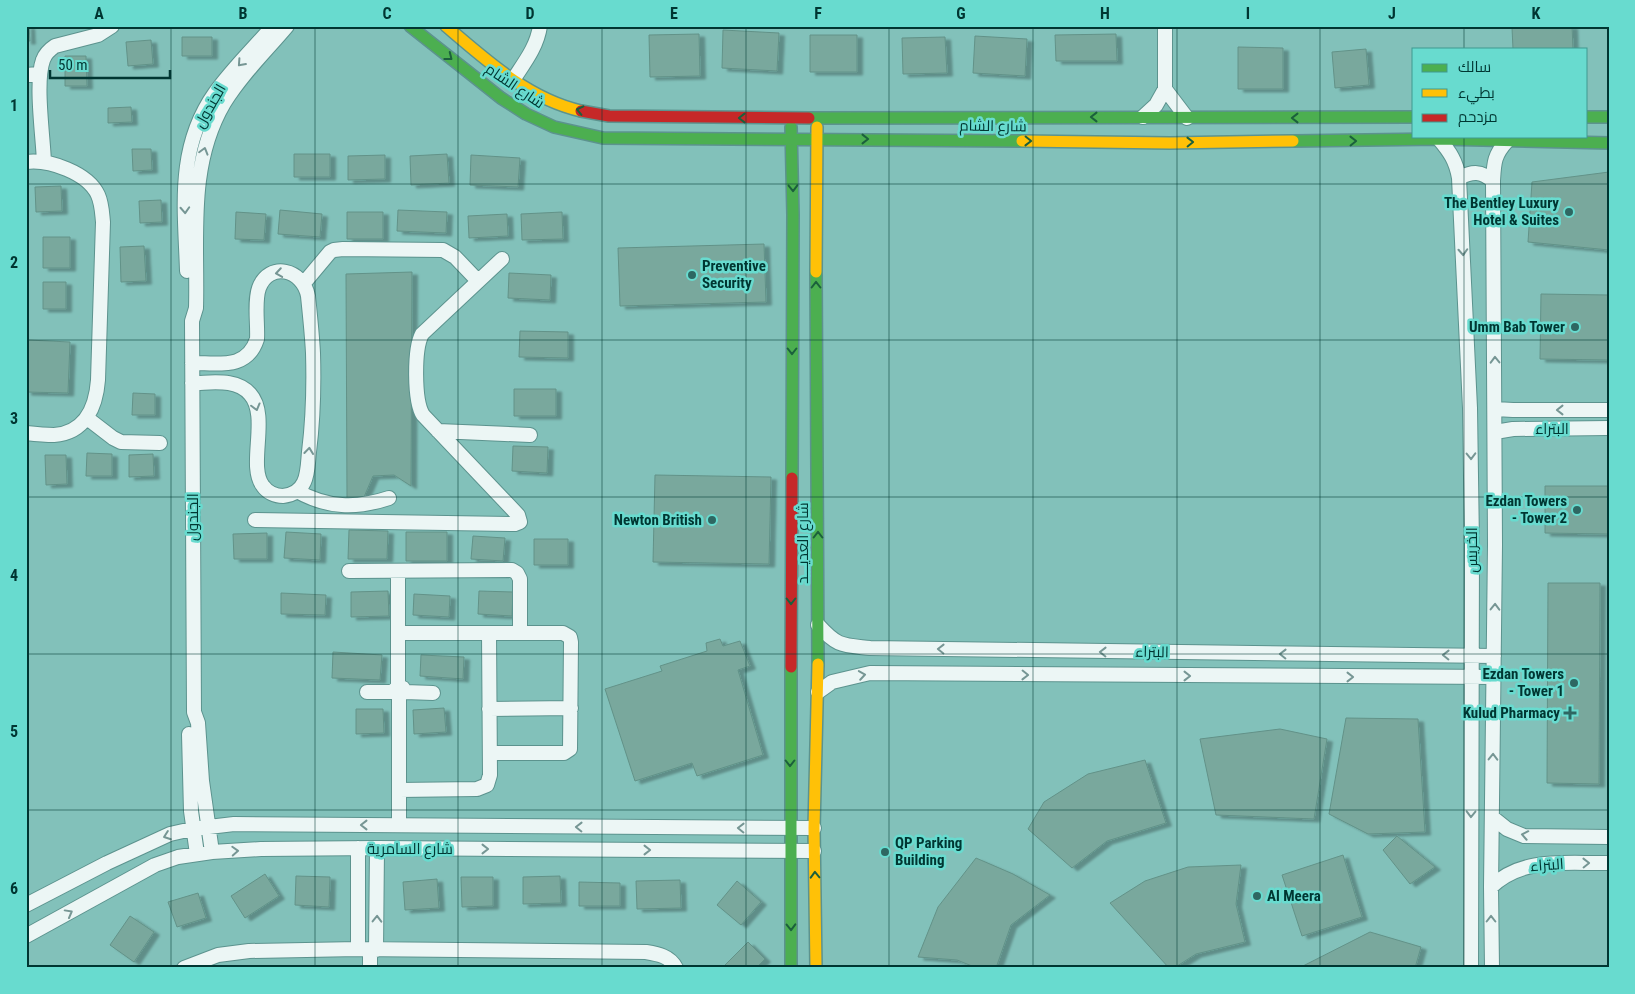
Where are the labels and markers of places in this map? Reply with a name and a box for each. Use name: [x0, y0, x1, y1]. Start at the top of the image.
place label: The Bentley Luxury Hotel & Suites: [1444, 194, 1559, 229]
marker: The Bentley Luxury Hotel & Suites: [1563, 206, 1575, 218]
place label: Preventive Security: [702, 257, 766, 292]
marker: Preventive Security: [686, 269, 698, 281]
place label: Umm Bab Tower: [1469, 318, 1565, 336]
marker: Umm Bab Tower: [1569, 321, 1581, 333]
place label: Ezdan Towers - Tower 2: [1486, 492, 1567, 527]
marker: Ezdan Towers - Tower 2: [1571, 504, 1583, 516]
place label: Newton British: [614, 511, 702, 529]
marker: Newton British: [706, 514, 718, 526]
place label: Ezdan Towers - Tower 1: [1483, 665, 1564, 700]
marker: Ezdan Towers - Tower 1: [1568, 677, 1580, 689]
place label: Kulud Pharmacy: [1463, 704, 1560, 722]
marker: Kulud Pharmacy: [1564, 707, 1576, 719]
place label: QP Parking Building: [895, 834, 962, 869]
marker: QP Parking Building: [879, 846, 891, 858]
place label: Al Meera: [1267, 887, 1321, 905]
marker: Al Meera: [1251, 890, 1263, 902]

